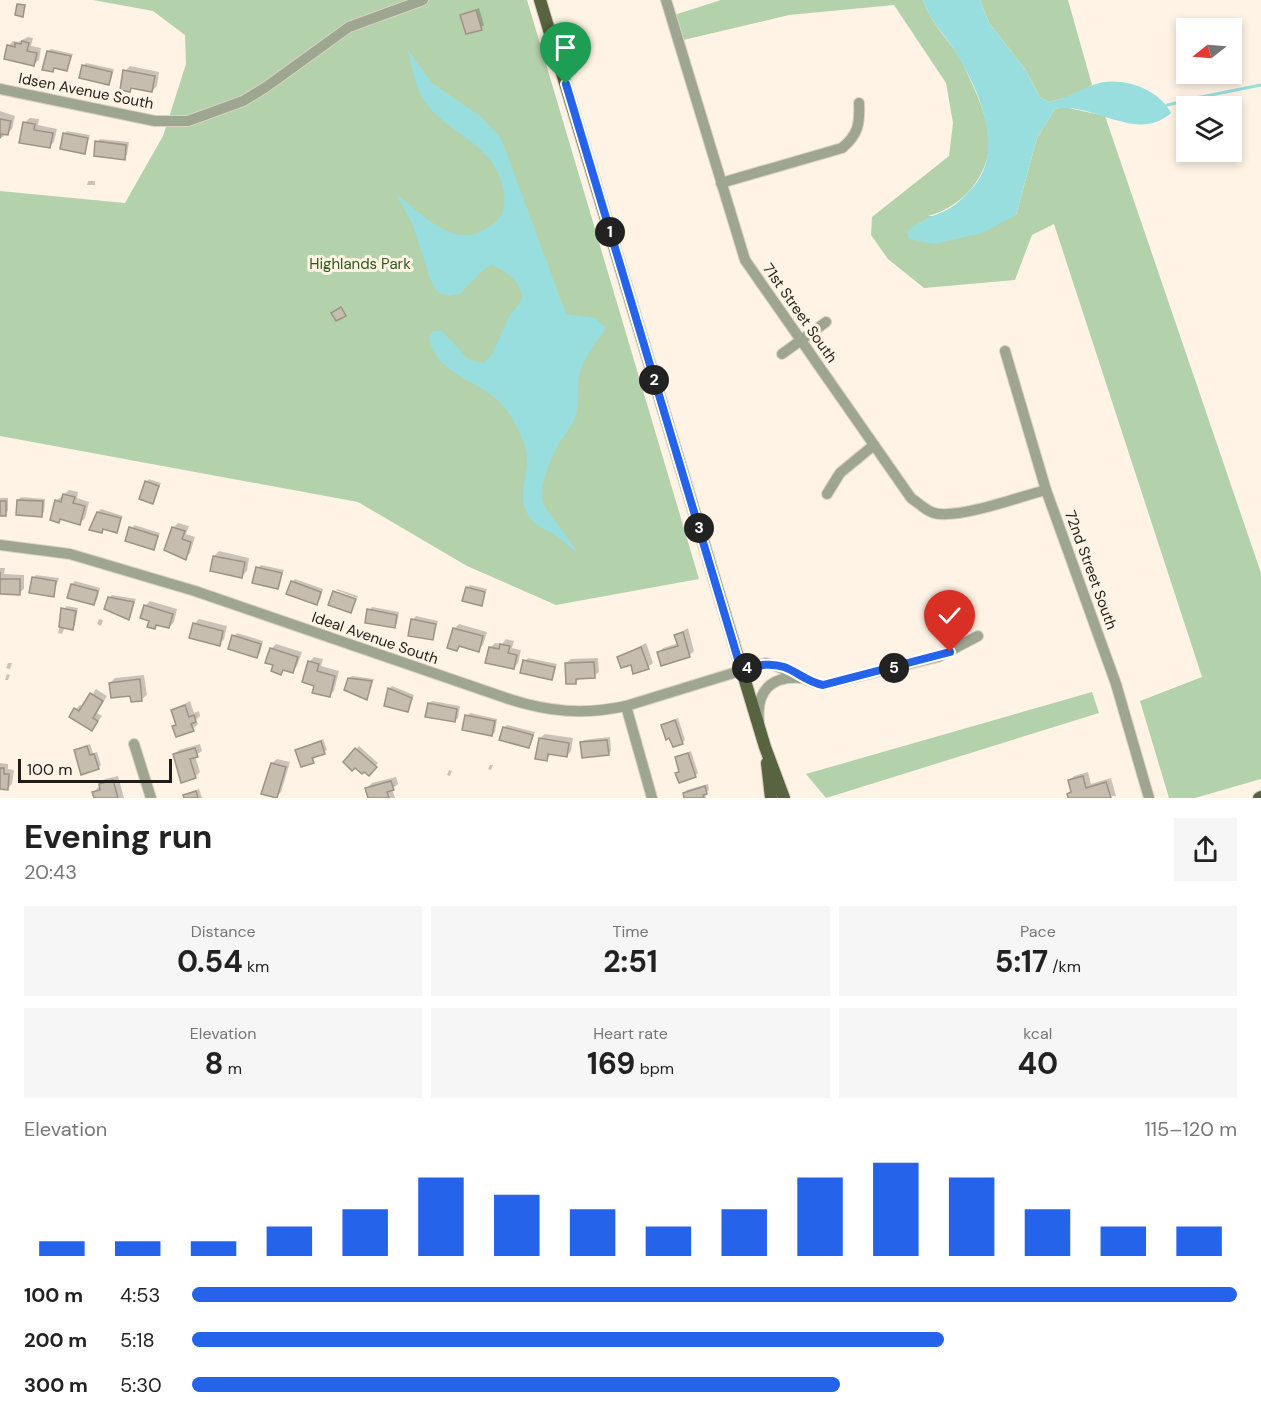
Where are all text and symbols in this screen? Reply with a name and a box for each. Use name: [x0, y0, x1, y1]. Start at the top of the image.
north arrow: [1176, 18, 1242, 84]
map controls: [1176, 18, 1242, 162]
pin: [540, 22, 591, 84]
icon: arrive: [549, 31, 582, 64]
street label: Idsen Avenue South: [17, 68, 155, 114]
button: layers: [1176, 96, 1242, 162]
pin: 1: [595, 217, 625, 247]
text: 1: [607, 221, 613, 242]
park label: Highlands Park: [309, 254, 411, 274]
street label: 71st Street South: [758, 259, 842, 367]
pin: 2: [639, 365, 669, 395]
text: 2: [649, 369, 659, 390]
street label: 72nd Street South: [1060, 508, 1122, 632]
pin: 3: [684, 513, 714, 543]
text: 3: [694, 517, 704, 538]
pin: [924, 590, 975, 652]
icon: check: [933, 599, 966, 632]
street label: Ideal Avenue South: [309, 607, 441, 669]
pin: 4: [732, 653, 762, 683]
pin: 5: [879, 653, 909, 683]
text: 4: [742, 657, 752, 678]
text: 5: [889, 657, 899, 678]
scale bar: [18, 756, 172, 784]
text: 100 m: [27, 759, 72, 780]
text: Evening run: [24, 815, 212, 858]
button: share: [1174, 818, 1237, 881]
text: 20:43: [24, 859, 77, 885]
text: Distance: [191, 921, 256, 942]
text: Time: [612, 921, 649, 942]
text: Pace: [1020, 921, 1056, 942]
text: 0.54: [177, 942, 243, 981]
text: 2:51: [603, 942, 658, 981]
text: 5:17: [995, 942, 1048, 981]
text: km: [243, 956, 269, 977]
text: /km: [1048, 956, 1081, 977]
text: Elevation: [190, 1023, 257, 1044]
text: Heart rate: [593, 1023, 668, 1044]
text: kcal: [1023, 1023, 1052, 1044]
text: 8: [204, 1044, 223, 1083]
text: 169: [587, 1044, 635, 1083]
text: 40: [1018, 1044, 1058, 1083]
text: m: [223, 1058, 242, 1079]
text: bpm: [635, 1058, 674, 1079]
text: Elevation: [24, 1116, 107, 1142]
text: 115–120 m: [1145, 1116, 1237, 1142]
text: 100 m: [24, 1282, 83, 1308]
text: 4:53: [120, 1282, 160, 1308]
text: 200 m: [24, 1327, 87, 1353]
text: 5:18: [120, 1327, 155, 1353]
text: 300 m: [24, 1372, 88, 1398]
text: 5:30: [120, 1372, 162, 1398]

